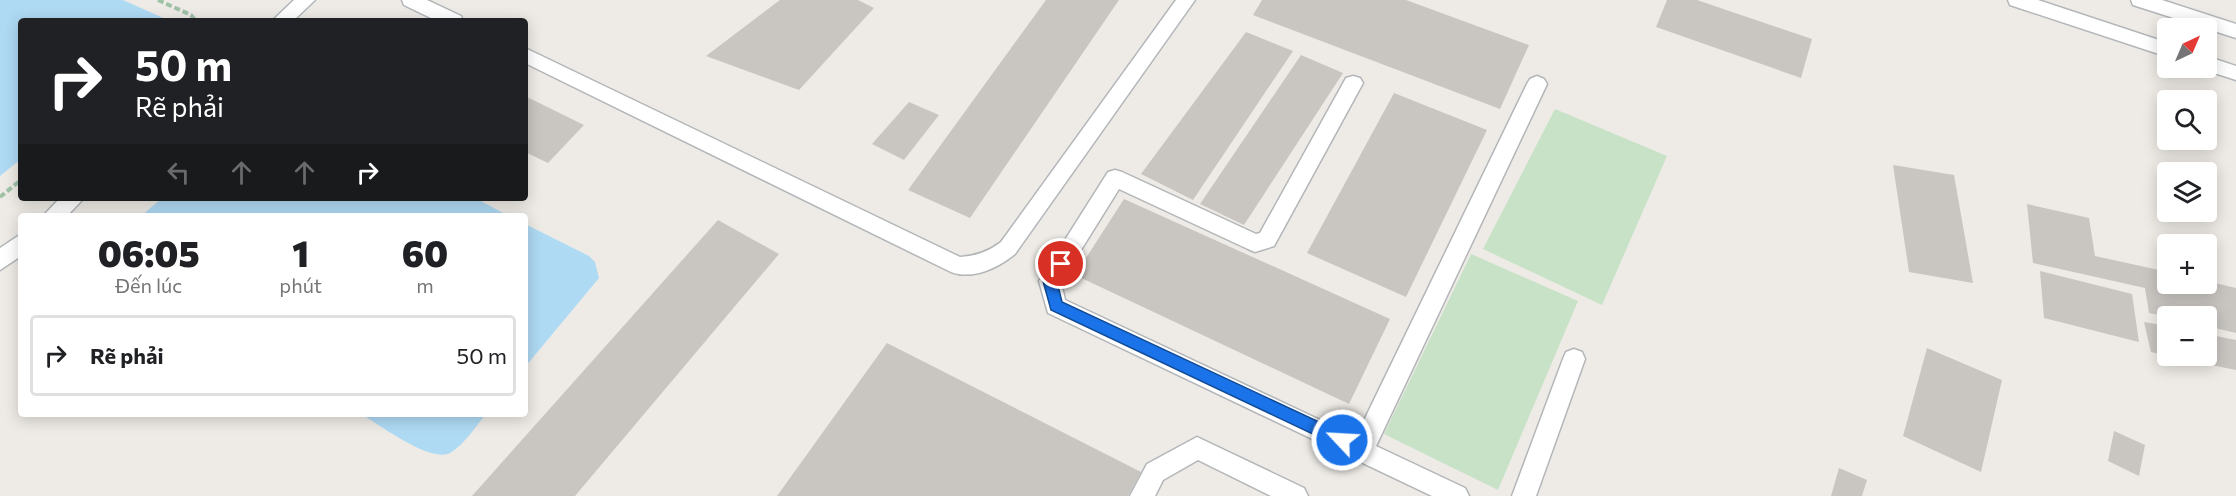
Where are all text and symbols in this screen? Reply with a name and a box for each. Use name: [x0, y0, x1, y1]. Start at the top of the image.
north arrow: [2157, 18, 2217, 78]
map controls: [2157, 18, 2217, 366]
text: 50 m: [135, 38, 232, 90]
icon: right: [36, 42, 114, 120]
text: Rẽ phải: [135, 90, 224, 123]
button: search: [2157, 90, 2217, 150]
icon: left: [162, 156, 195, 189]
icon: ahead: [225, 156, 258, 189]
icon: ahead: [288, 156, 321, 189]
icon: right: [351, 156, 384, 189]
button: layers: [2157, 162, 2217, 222]
text: 06:05: [98, 230, 200, 274]
text: 1: [292, 230, 309, 274]
text: 60: [402, 230, 448, 274]
button: +: [2157, 234, 2217, 294]
pin: [1035, 238, 1086, 289]
icon: arrive: [1044, 247, 1077, 280]
text: Đến lúc: [115, 273, 182, 297]
text: phút: [279, 273, 322, 297]
text: m: [416, 273, 434, 297]
button: −: [2157, 306, 2217, 366]
icon: right: [39, 339, 72, 372]
text: Rẽ phải: [90, 342, 164, 369]
text: 50 m: [457, 342, 507, 369]
position arrow: [1310, 408, 1374, 472]

